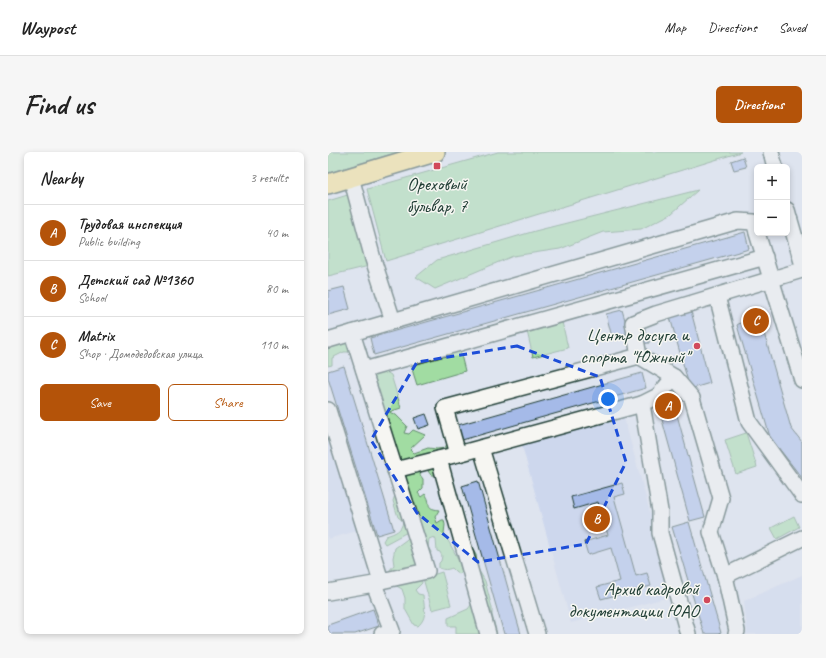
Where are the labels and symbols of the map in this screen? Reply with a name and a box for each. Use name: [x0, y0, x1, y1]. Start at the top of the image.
marker: Ореховый бульвар, 7: [432, 161, 442, 171]
place label: Ореховый бульвар, 7: [407, 172, 469, 218]
pin: C: [743, 306, 769, 336]
place label: Центр досуга и спорта "Южный": [580, 323, 692, 369]
marker: Центр досуга и спорта "Южный": [692, 341, 702, 351]
your location: [598, 389, 618, 409]
pin: A: [655, 391, 681, 421]
pin: B: [584, 504, 610, 534]
place label: Архив кадровой документации ЮАО: [568, 577, 702, 623]
marker: Архив кадровой документации ЮАО: [702, 595, 712, 605]

